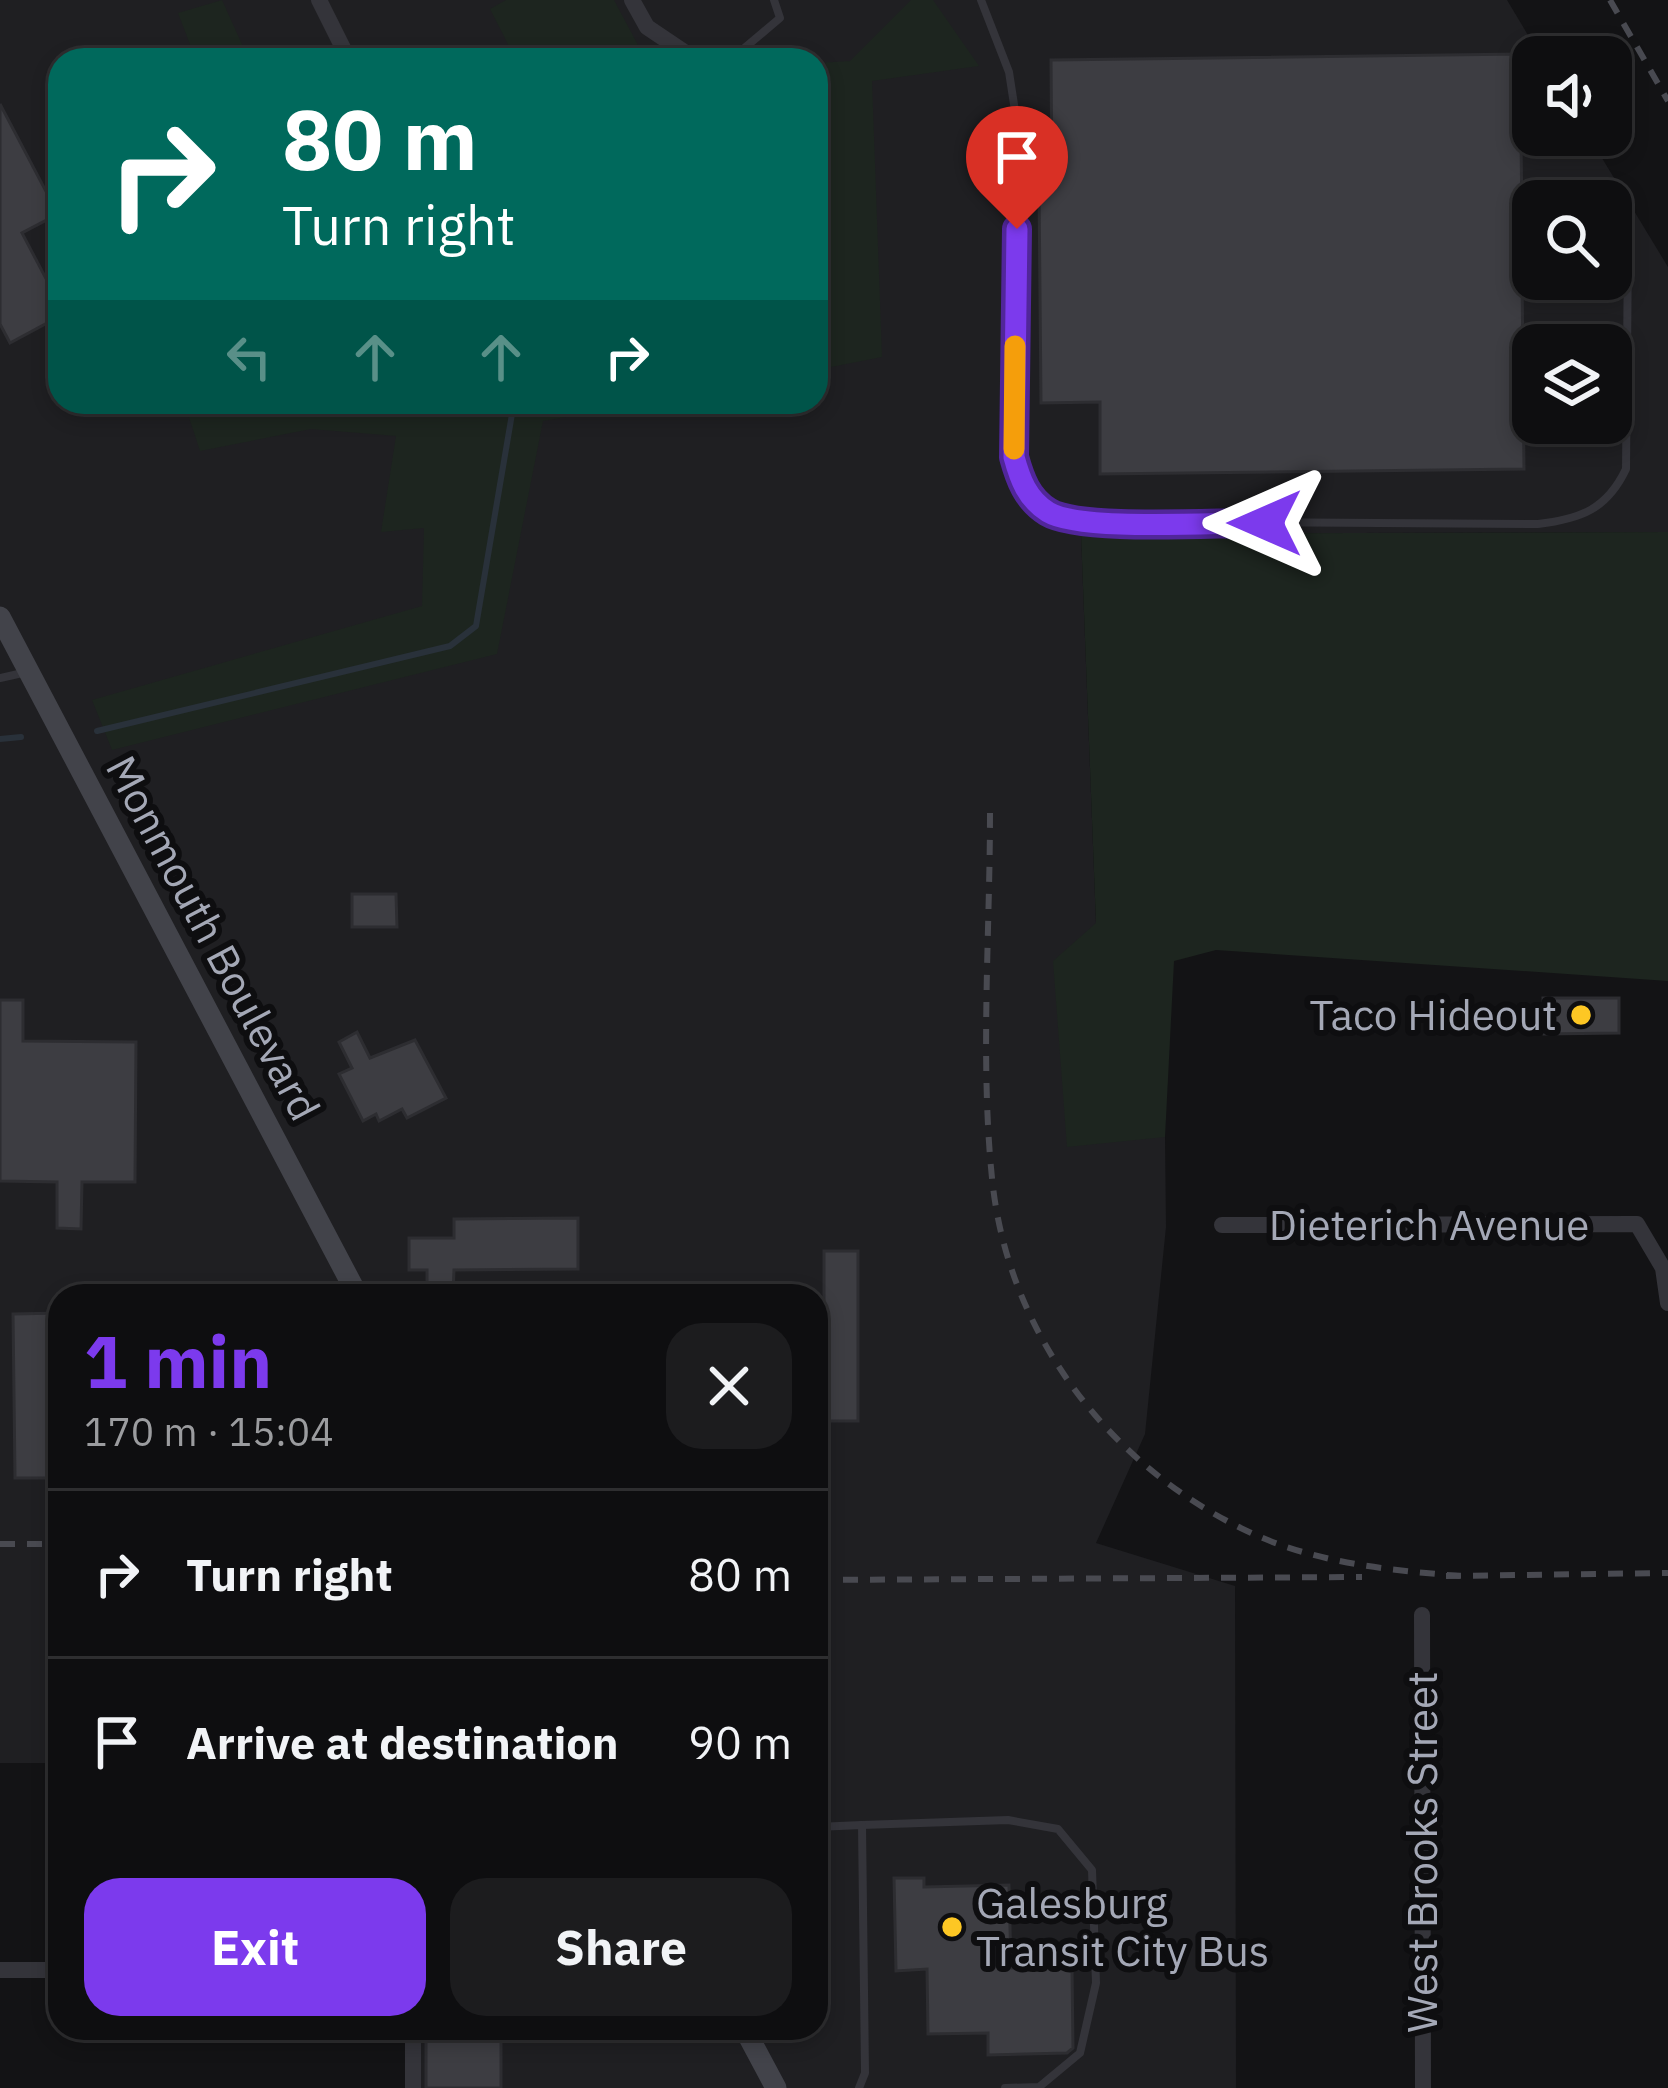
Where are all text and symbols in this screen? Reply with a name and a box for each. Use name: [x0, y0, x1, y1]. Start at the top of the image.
map controls: [1512, 36, 1632, 444]
button: sound: [1512, 36, 1632, 156]
text: 80 m: [282, 84, 478, 193]
icon: right: [84, 96, 240, 252]
pin: [966, 106, 1068, 229]
icon: arrive: [984, 124, 1050, 190]
button: search: [1512, 180, 1632, 300]
text: Turn right: [282, 190, 516, 260]
icon: left: [216, 324, 282, 390]
icon: ahead: [342, 324, 408, 390]
icon: ahead: [468, 324, 534, 390]
icon: right: [594, 324, 660, 390]
button: layers: [1512, 324, 1632, 444]
position arrow: [1202, 460, 1328, 586]
street label: Monmouth Boulevard: [94, 746, 333, 1130]
place label: Taco Hideout: [1309, 987, 1557, 1042]
marker: Taco Hideout: [1568, 1002, 1594, 1028]
street label: Dieterich Avenue: [1269, 1197, 1589, 1252]
text: 1 min: [84, 1314, 272, 1408]
button: close: [666, 1323, 792, 1449]
text: 170 m · 15:04: [84, 1406, 334, 1457]
icon: right: [84, 1541, 150, 1607]
text: Turn right: [186, 1545, 393, 1603]
text: 80 m: [688, 1545, 792, 1603]
street label: West Brooks Street: [1394, 1671, 1449, 2033]
icon: arrive: [84, 1709, 150, 1775]
text: Arrive at destination: [186, 1713, 619, 1771]
text: 90 m: [688, 1713, 792, 1771]
place label: Galesburg Transit City Bus: [976, 1875, 1269, 1978]
button: Exit: [84, 1878, 426, 2016]
button: Share: [450, 1878, 792, 2016]
marker: Galesburg Transit City Bus: [939, 1914, 965, 1940]

